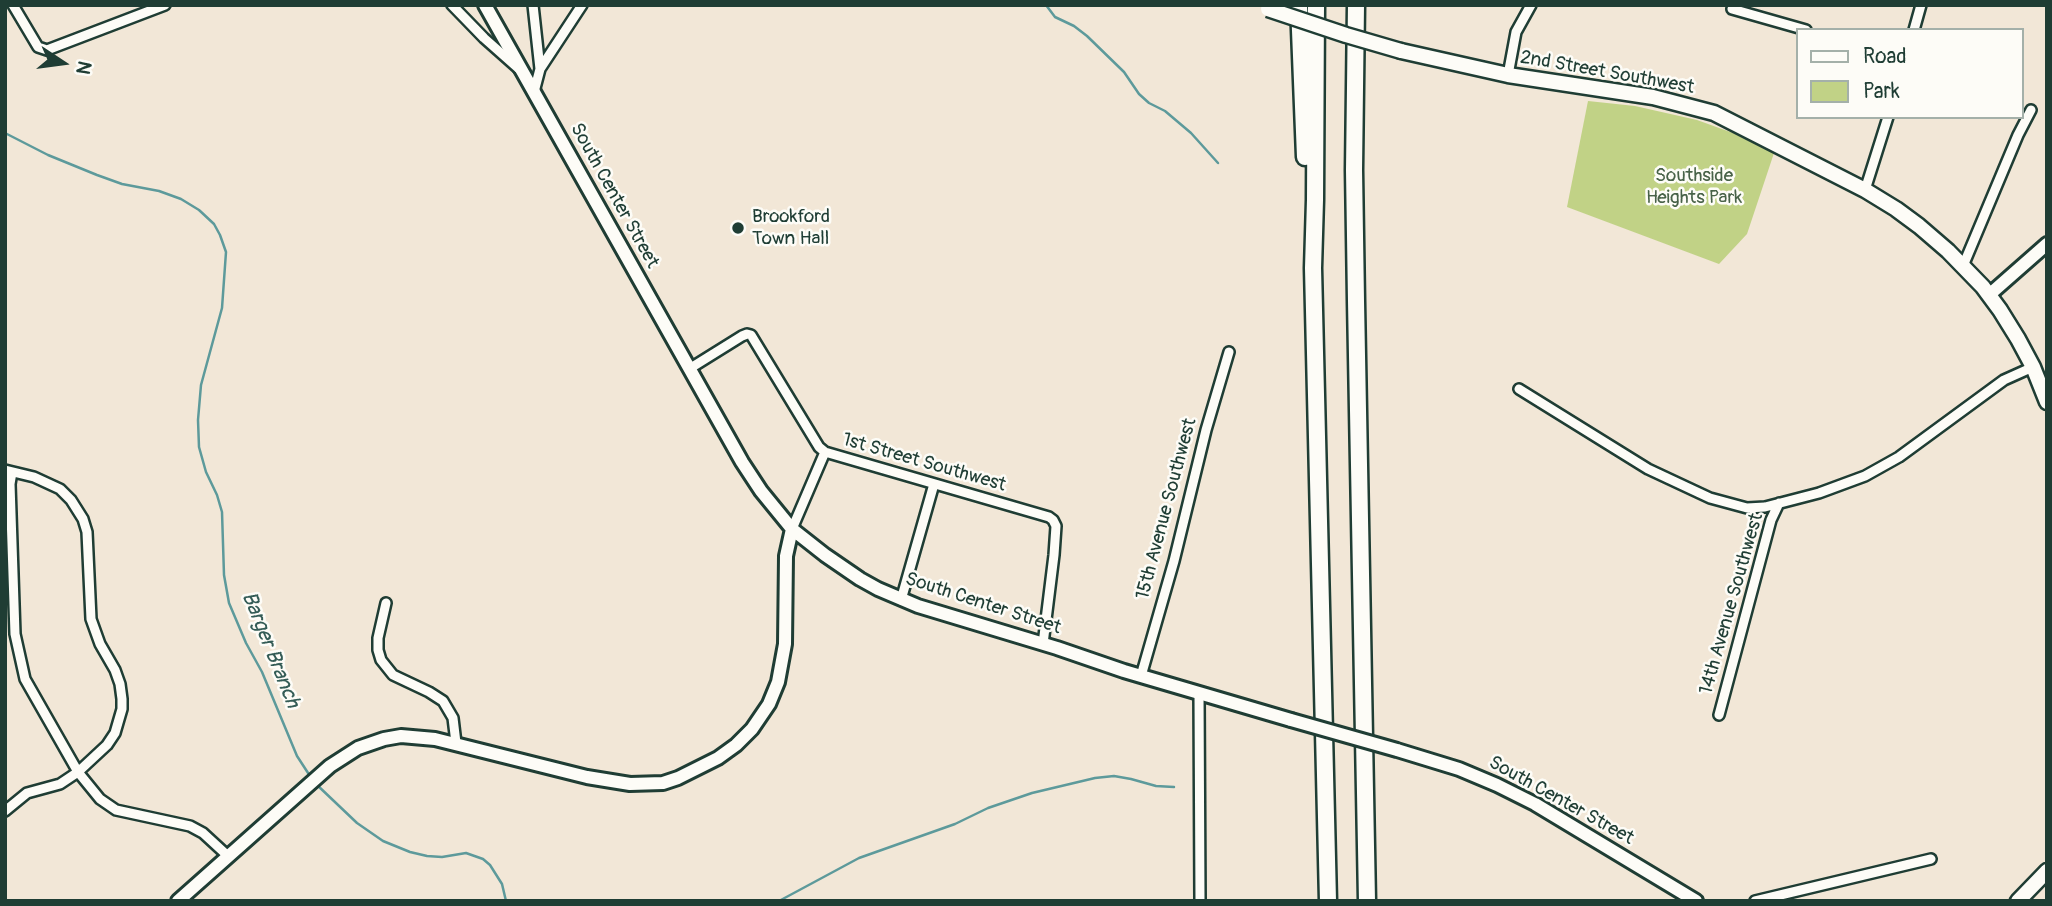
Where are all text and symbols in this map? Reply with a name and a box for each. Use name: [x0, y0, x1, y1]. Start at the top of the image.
north arrow: [28, 28, 98, 98]
legend: [1797, 28, 2024, 119]
text: Road: [1863, 43, 1907, 70]
street label: 2nd Street Southwest: [1518, 46, 1696, 100]
text: N: [70, 59, 97, 77]
text: Park: [1863, 78, 1900, 105]
street label: South Center Street: [565, 120, 663, 272]
park label: Southside Heights Park: [1646, 165, 1742, 209]
place label: Brookford Town Hall: [752, 206, 830, 250]
marker: Brookford Town Hall: [730, 220, 746, 236]
street label: 15th Avenue Southwest: [1132, 416, 1202, 602]
street label: 1st Street Southwest: [840, 429, 1008, 497]
street label: 14th Avenue Southwest: [1695, 511, 1769, 697]
street label: South Center Street: [902, 568, 1064, 640]
water label: Barger Branch: [235, 588, 305, 712]
street label: South Center Street: [1485, 752, 1637, 850]

